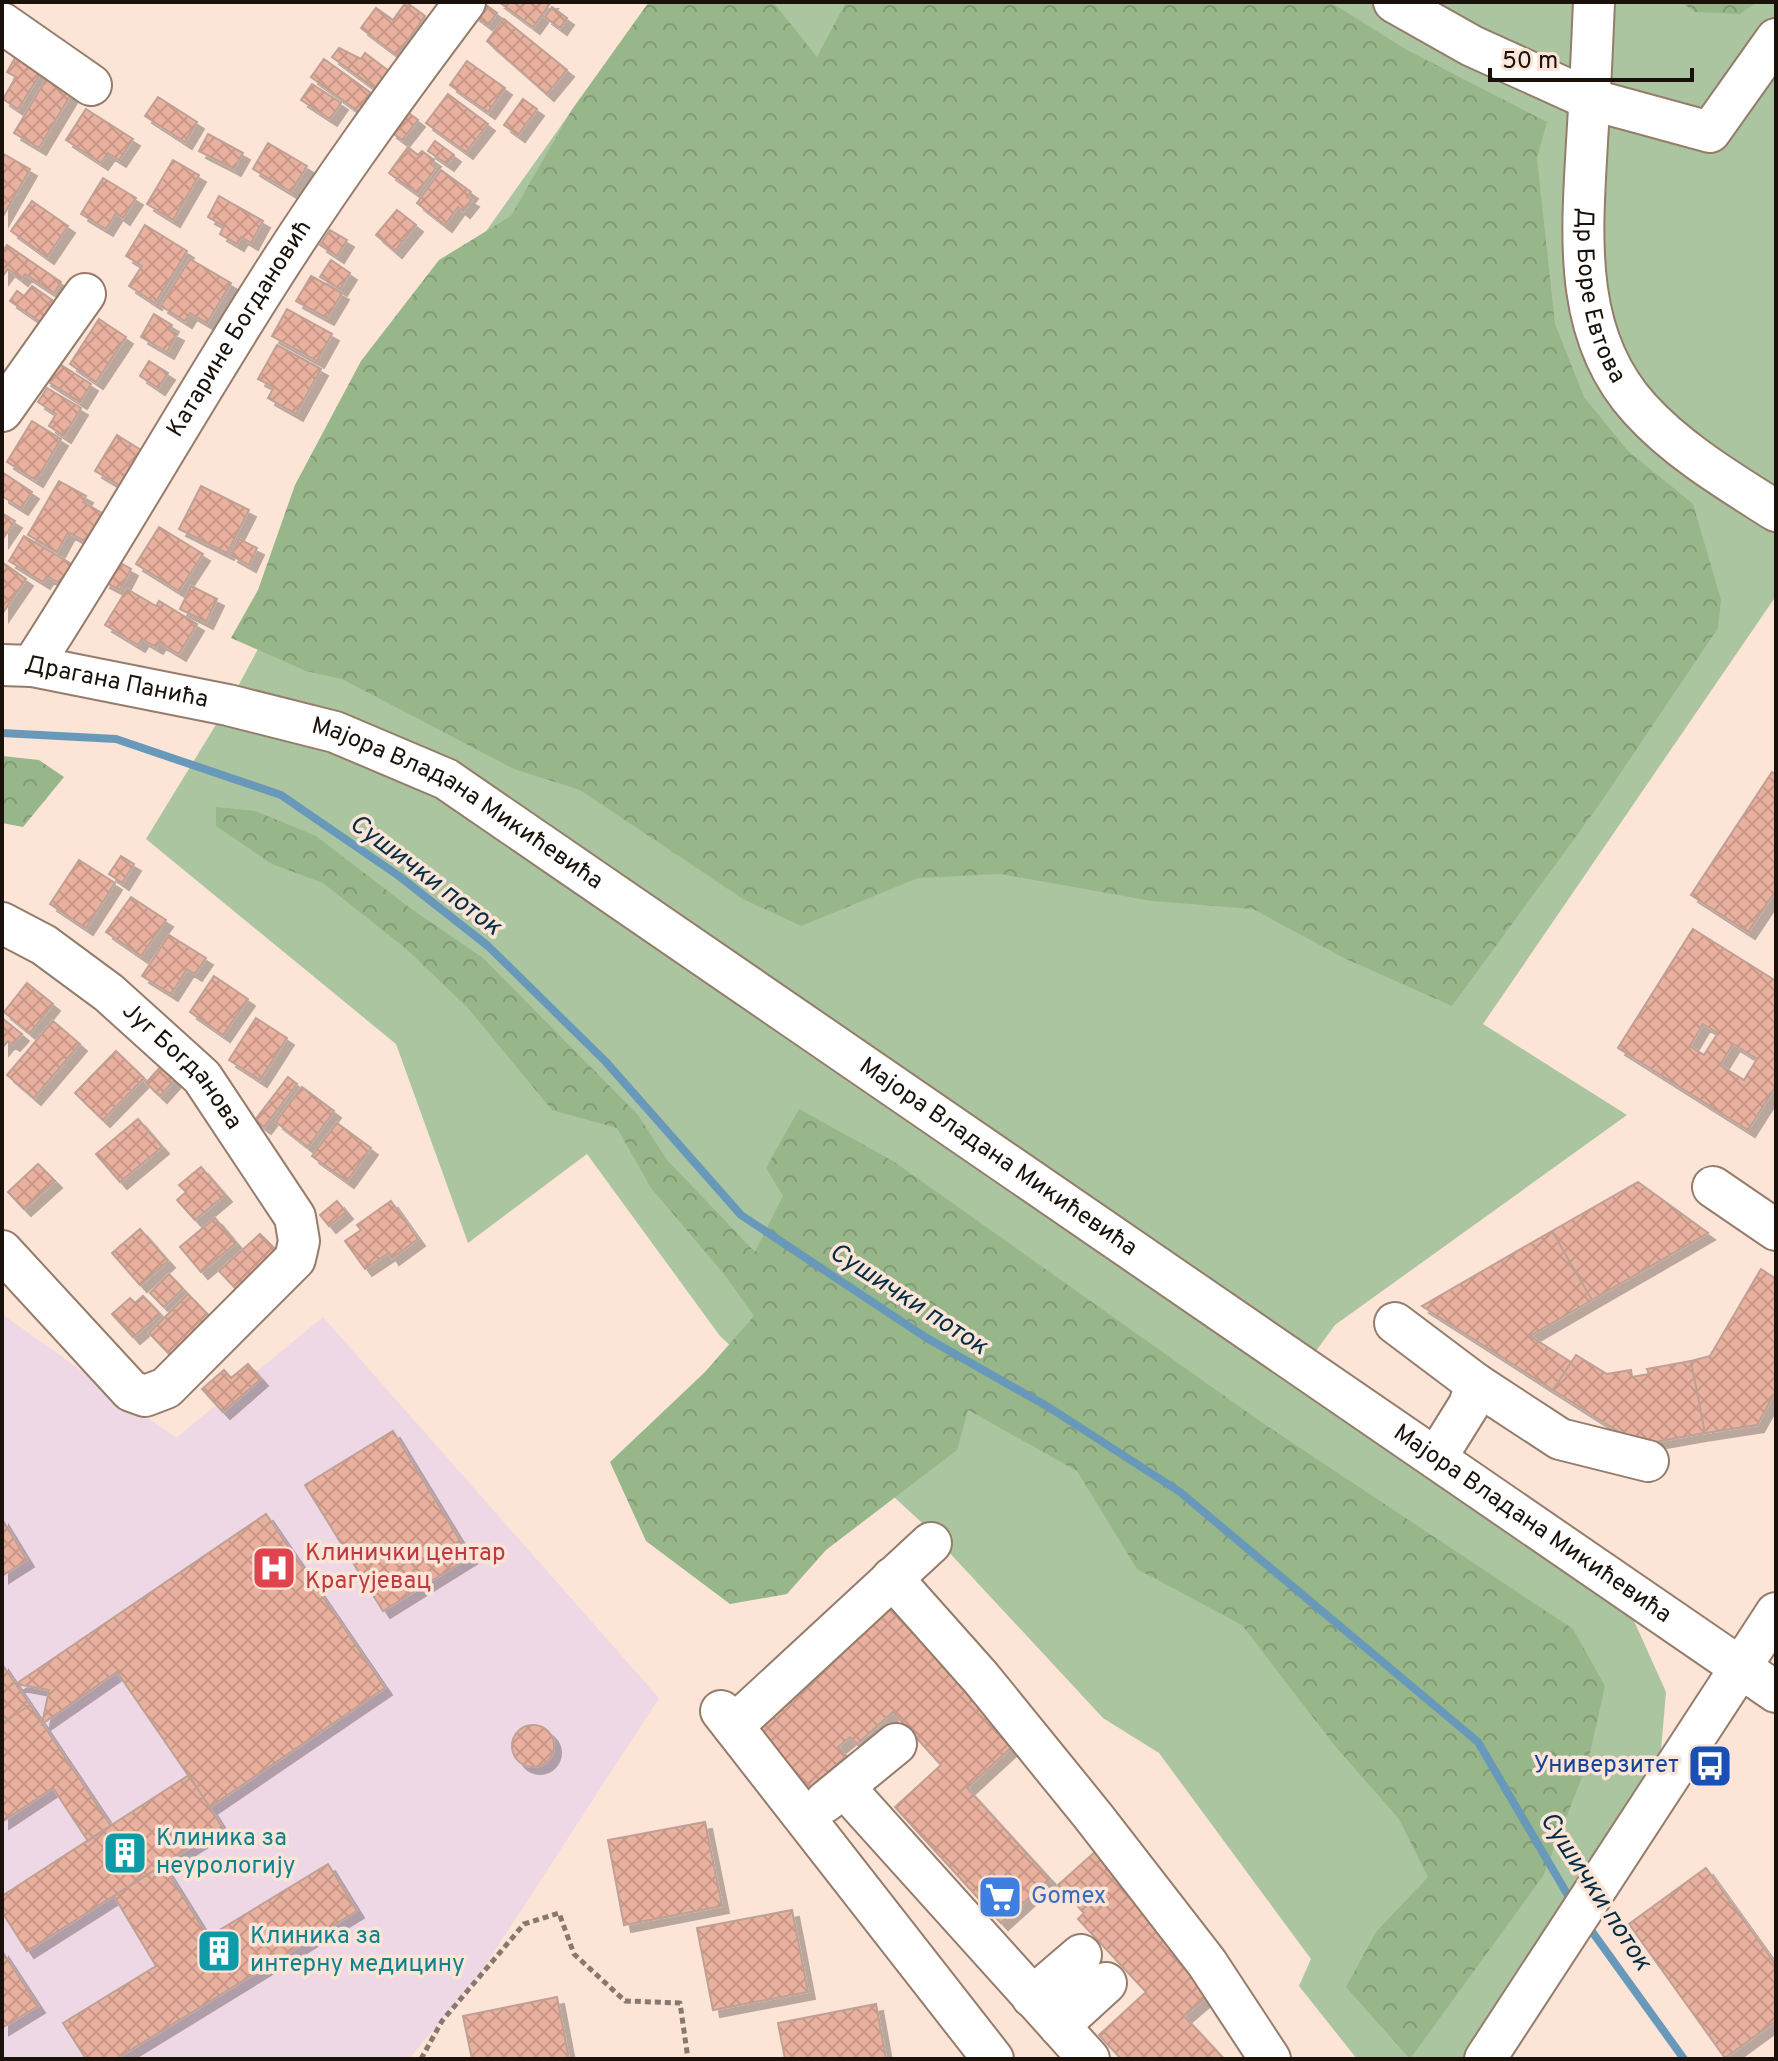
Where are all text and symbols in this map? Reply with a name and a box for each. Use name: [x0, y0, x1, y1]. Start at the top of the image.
scale bar: [1490, 32, 1692, 82]
text: 50 m: [1502, 47, 1558, 77]
street label: Др Боре Евтова: [1568, 207, 1632, 389]
street label: Катарине Богдановић: [161, 215, 319, 443]
street label: Драгана Панића: [22, 650, 211, 716]
street label: Мајора Владана Микићевића: [308, 712, 608, 897]
water label: Сушички поток: [342, 808, 509, 945]
street label: Југ Богданова: [115, 996, 248, 1136]
street label: Мајора Владана Микићевића: [853, 1052, 1143, 1264]
water label: Сушички поток: [822, 1236, 995, 1364]
street label: Мајора Владана Микићевића: [1387, 1418, 1677, 1631]
place label: Клинички центар Крагујевац: [305, 1539, 505, 1597]
hospital icon: Клинички центар Крагујевац: [250, 1544, 298, 1592]
bus stop icon: Универзитет: [1686, 1742, 1734, 1790]
place label: Универзитет: [1533, 1751, 1679, 1781]
water label: Сушички поток: [1531, 1806, 1659, 1979]
place label: Клиника за неурологију: [156, 1824, 296, 1882]
building icon: Клиника за неурологију: [101, 1829, 149, 1877]
supermarket icon: Gomex: [976, 1873, 1024, 1921]
place label: Gomex: [1031, 1882, 1106, 1912]
place label: Клиника за интерну медицину: [250, 1922, 465, 1980]
building icon: Клиника за интерну медицину: [195, 1927, 243, 1975]

